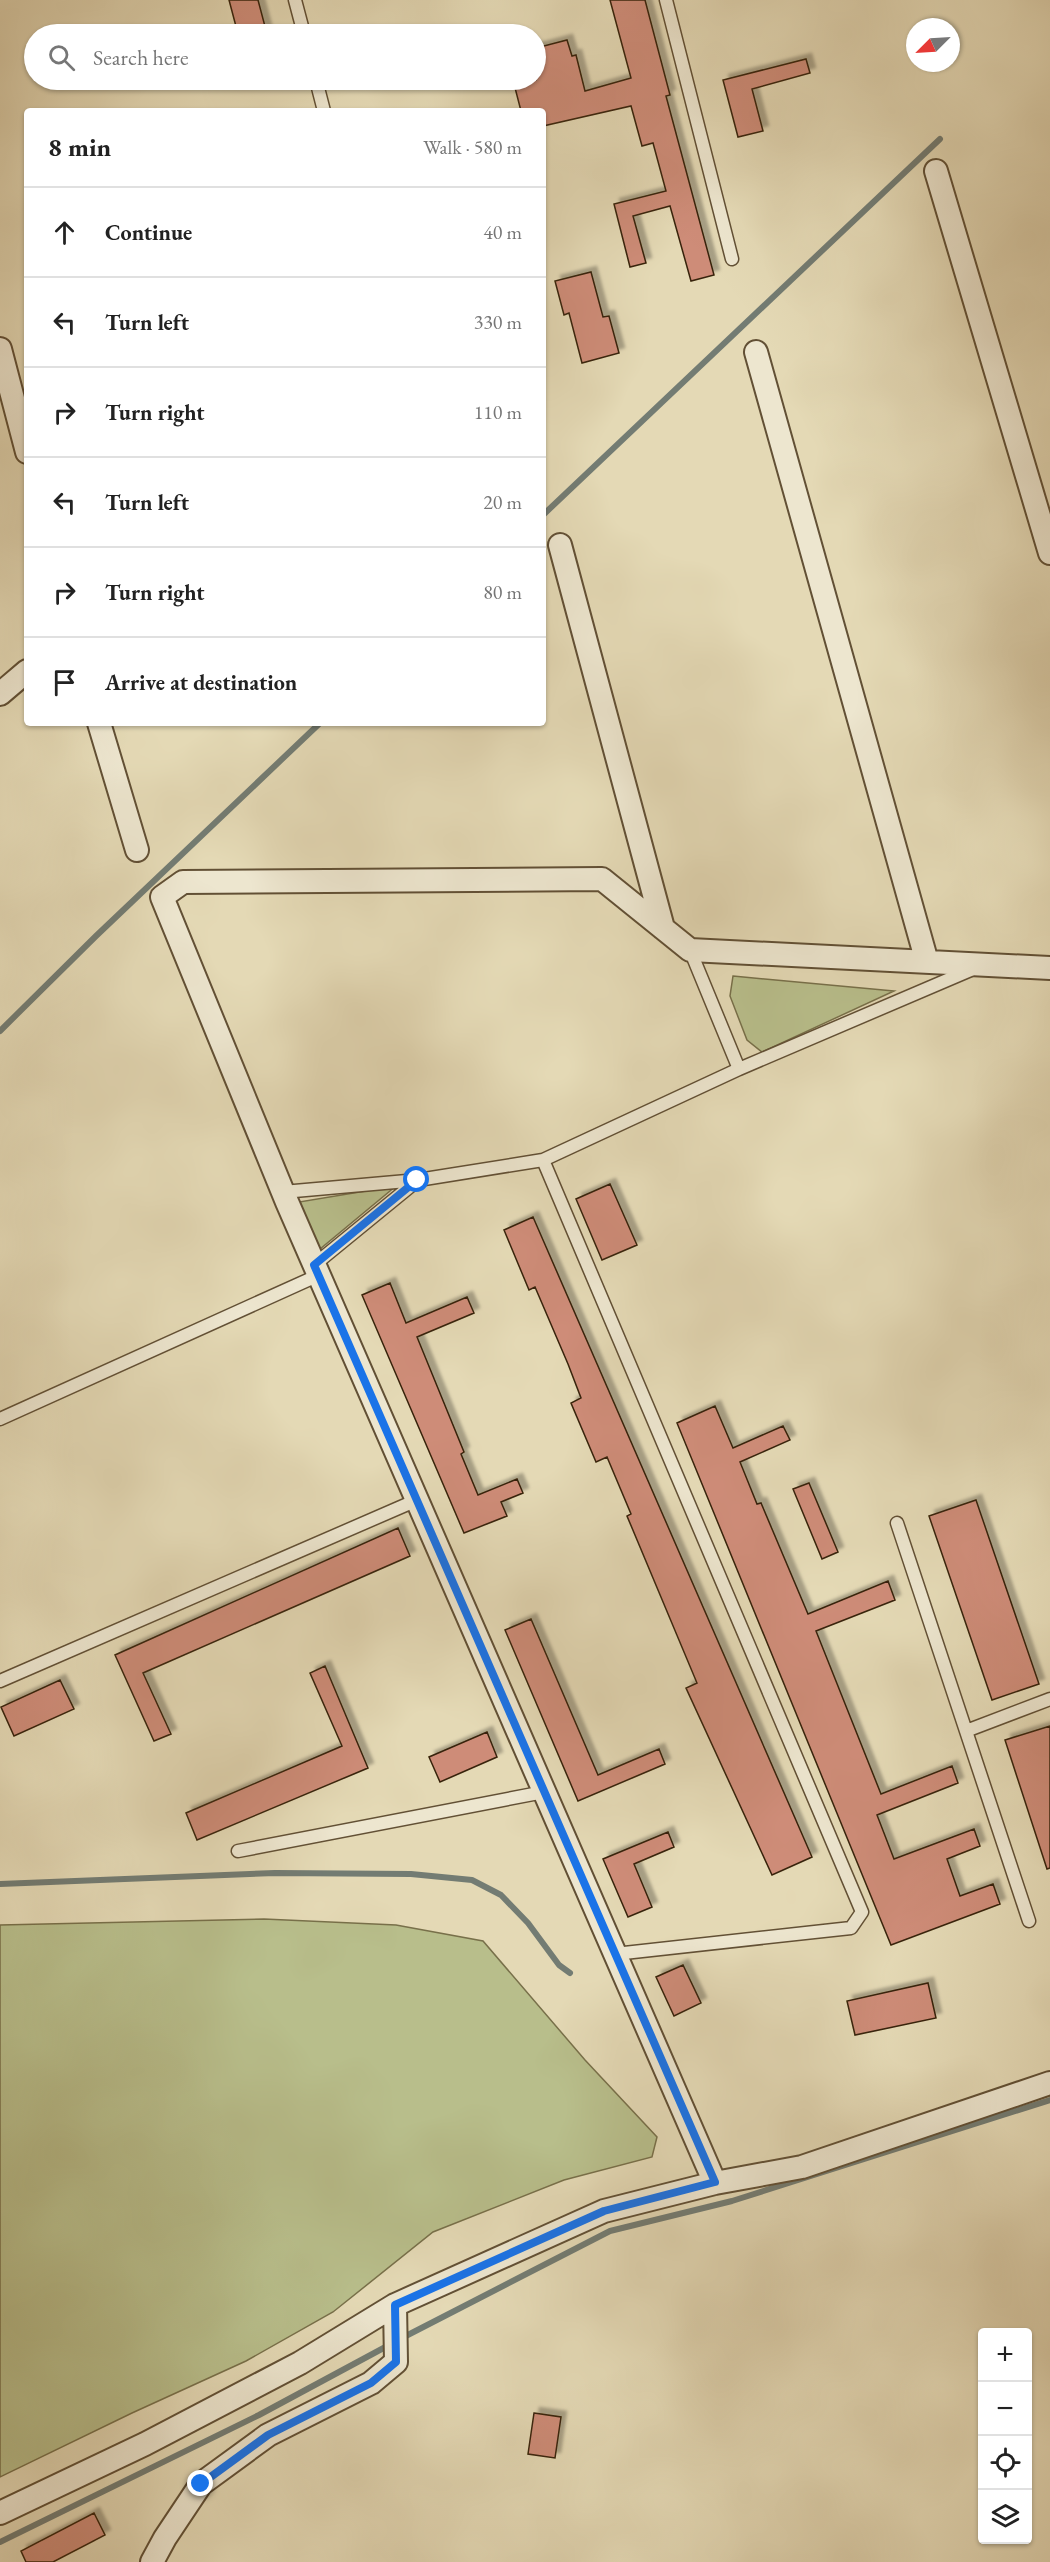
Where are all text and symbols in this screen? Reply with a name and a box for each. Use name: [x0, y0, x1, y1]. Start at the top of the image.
north arrow: [906, 18, 960, 72]
search box: [24, 24, 546, 90]
icon: search: [45, 41, 78, 74]
text: Search here: [93, 43, 188, 72]
text: 8 min: [48, 130, 111, 164]
text: Walk · 580 m: [423, 134, 522, 160]
icon: ahead: [48, 216, 81, 249]
text: Continue: [105, 218, 192, 247]
text: 40 m: [483, 219, 522, 245]
icon: left: [48, 306, 81, 339]
text: Turn left: [105, 308, 189, 337]
text: 330 m: [474, 309, 522, 335]
icon: right: [48, 396, 81, 429]
text: Turn right: [105, 398, 204, 427]
text: 110 m: [474, 399, 522, 425]
icon: left: [48, 486, 81, 519]
text: Turn left: [105, 488, 189, 517]
text: 20 m: [483, 489, 522, 515]
icon: right: [48, 576, 81, 609]
text: Turn right: [105, 578, 204, 607]
text: 80 m: [483, 579, 522, 605]
icon: arrive: [48, 666, 81, 699]
text: Arrive at destination: [105, 668, 297, 697]
route start: [403, 1166, 429, 1192]
map controls: [978, 2328, 1032, 2544]
button: +: [978, 2328, 1032, 2382]
button: −: [978, 2382, 1032, 2436]
button: locate: [978, 2436, 1032, 2490]
route end: [187, 2470, 213, 2496]
button: layers: [978, 2490, 1032, 2544]

